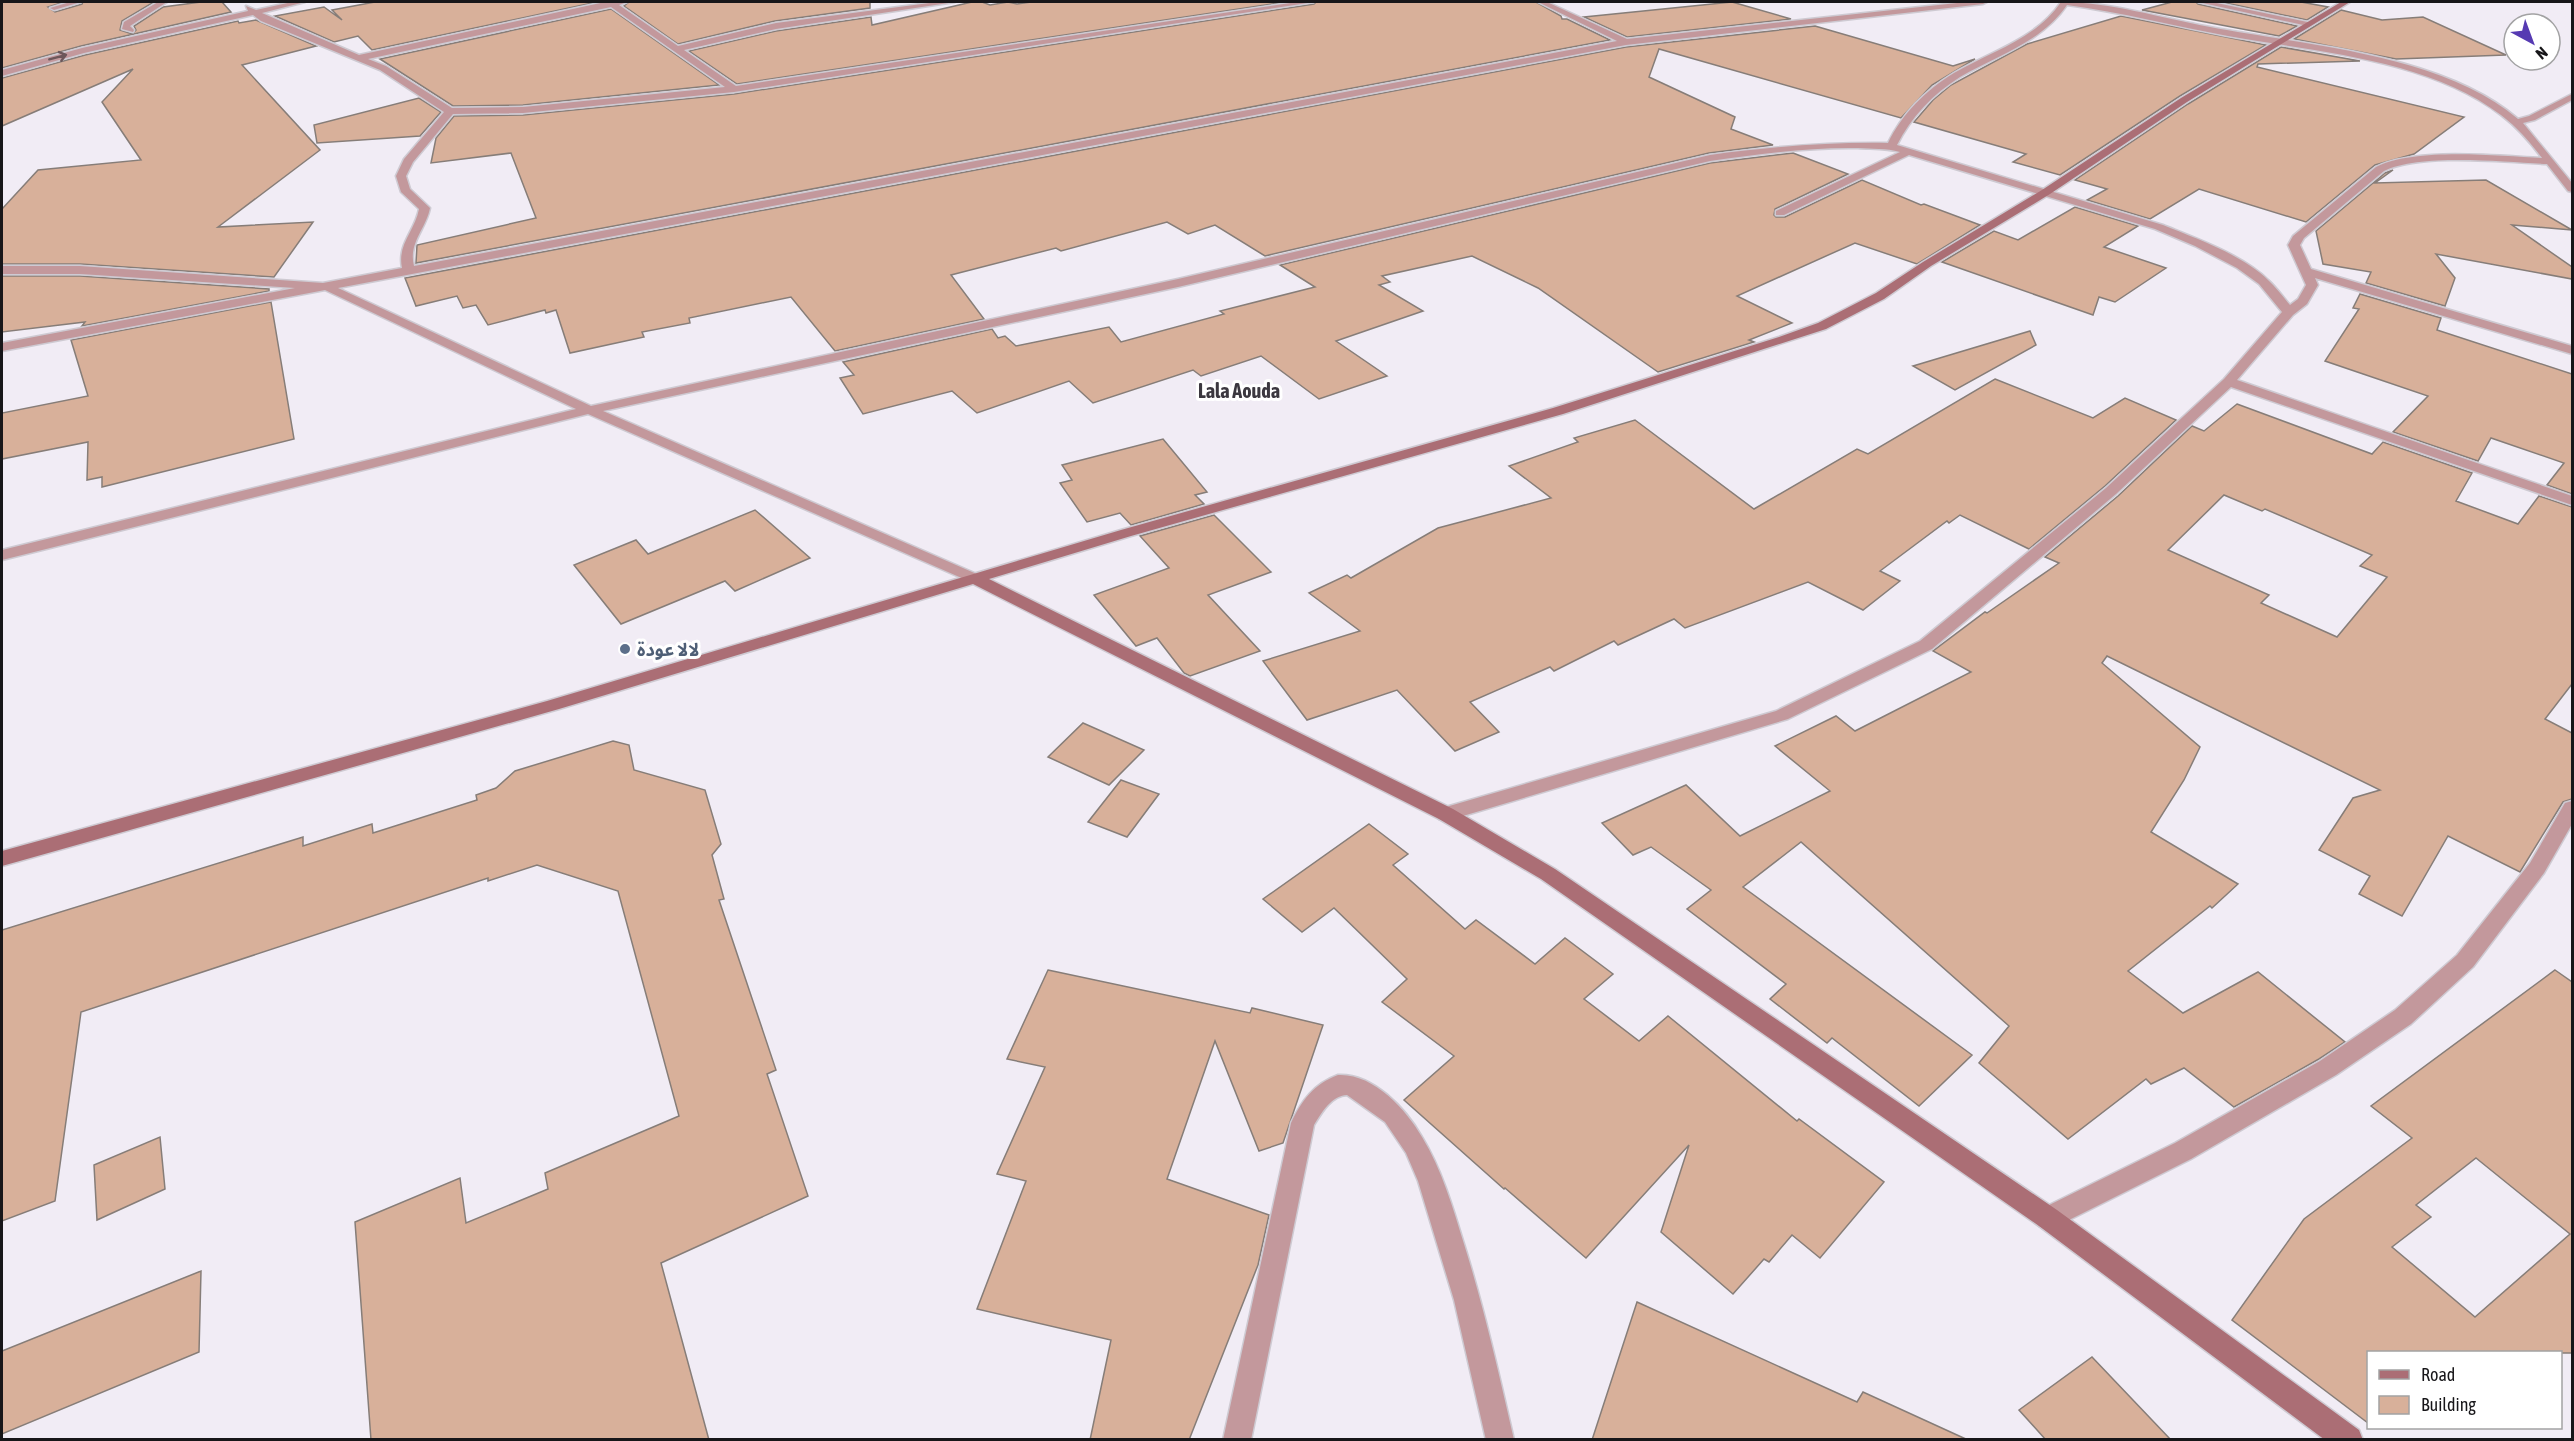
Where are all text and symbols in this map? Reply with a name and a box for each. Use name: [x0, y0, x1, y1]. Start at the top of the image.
north arrow: [2502, 12, 2562, 72]
text: N: [2532, 43, 2551, 63]
one-way arrow: [48, 51, 67, 62]
district label: Lala Aouda: [1198, 379, 1280, 402]
place label: لالا عودة: [637, 639, 699, 660]
marker: لالا عودة: [618, 642, 632, 656]
legend: [2367, 1351, 2562, 1429]
text: Road: [2421, 1364, 2455, 1385]
text: Building: [2421, 1394, 2476, 1415]

